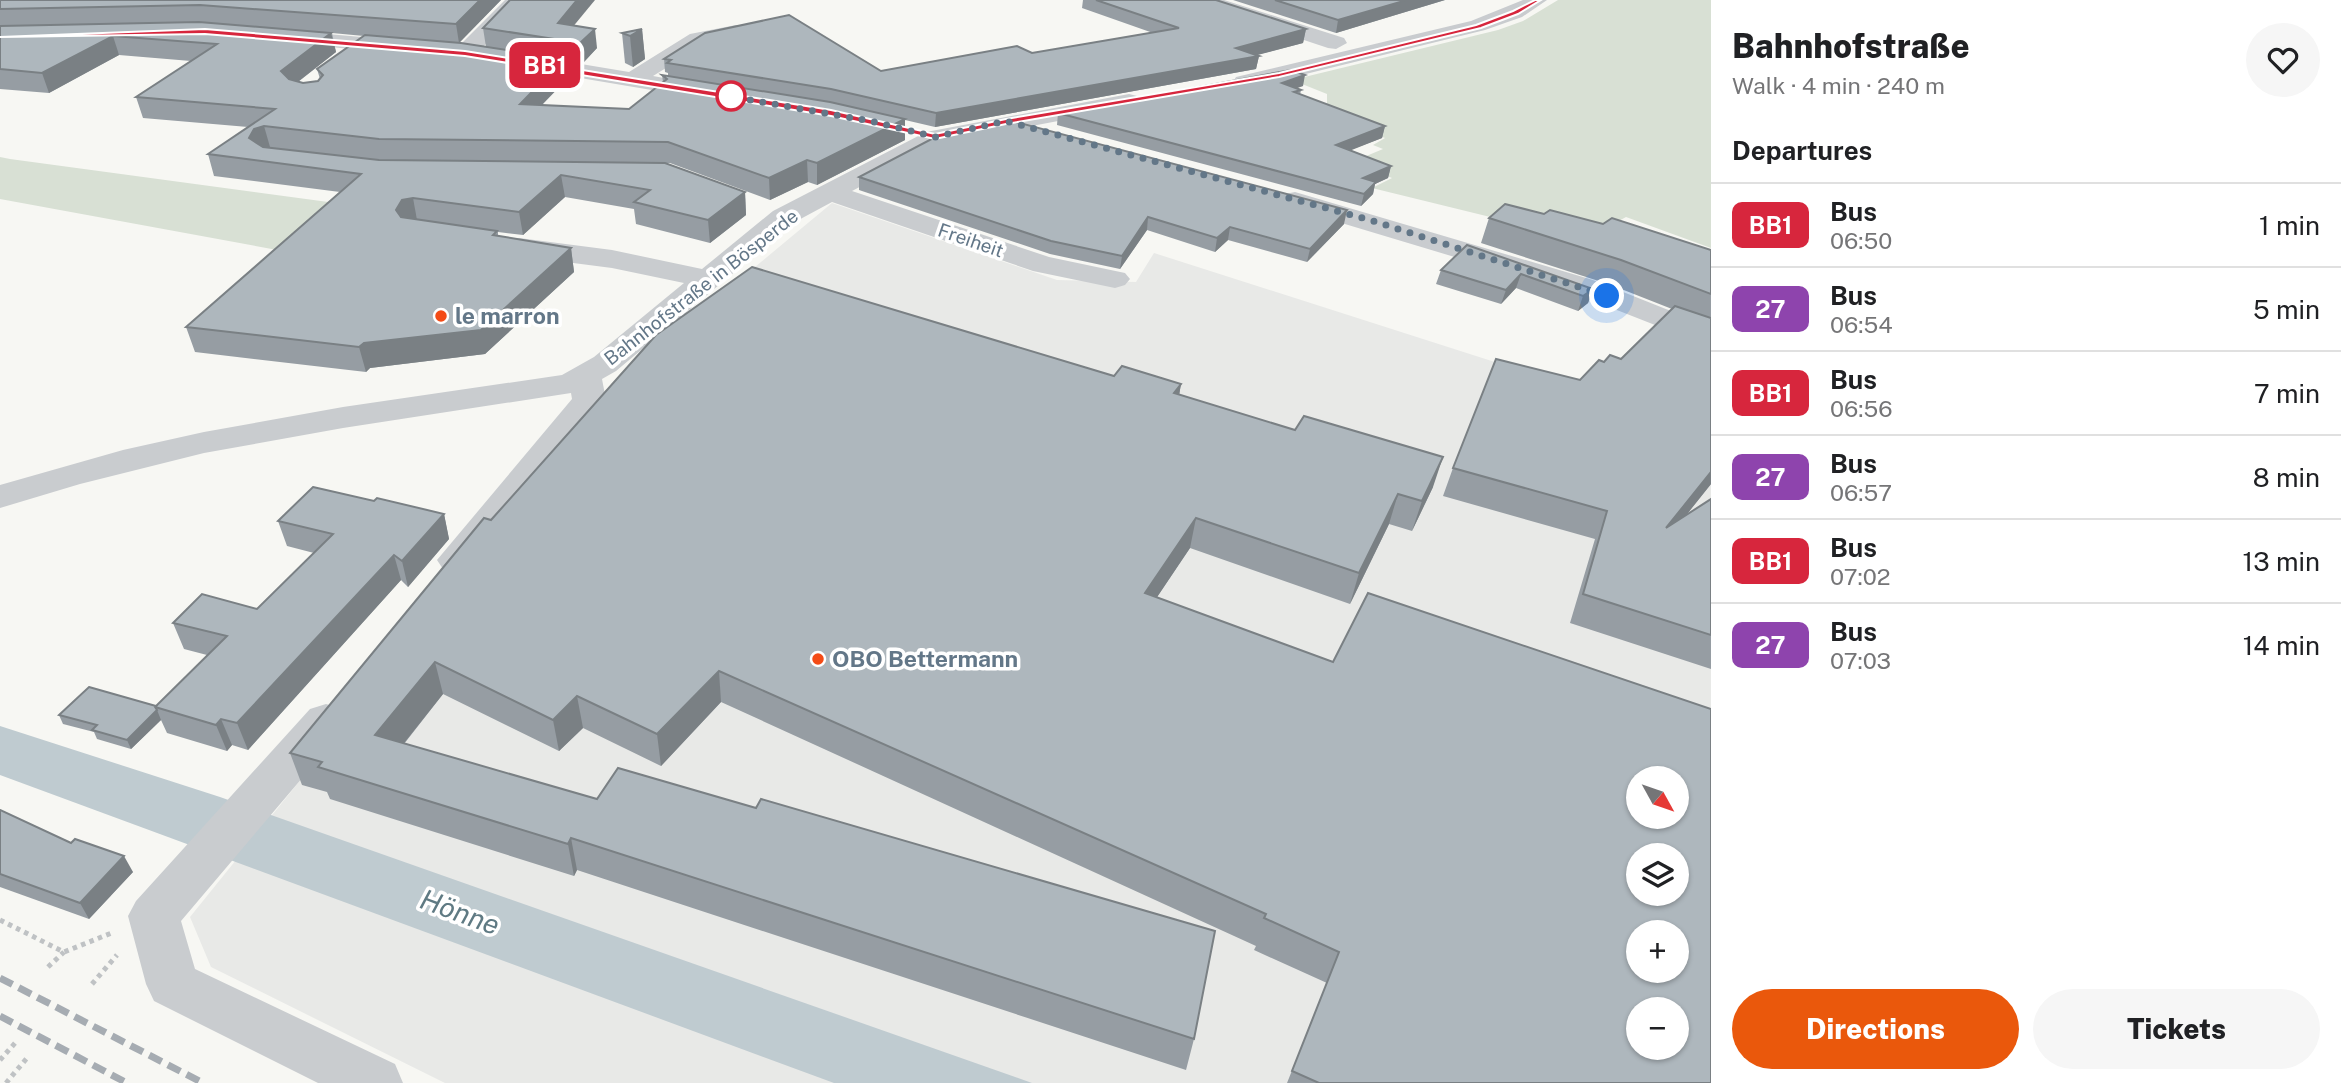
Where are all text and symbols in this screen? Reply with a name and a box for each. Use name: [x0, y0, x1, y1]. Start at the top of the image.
button: heart: [2246, 23, 2320, 97]
text: Bahnhofstraße: [1732, 27, 1970, 65]
line badge: BB1: [505, 42, 585, 88]
text: BB1: [523, 51, 567, 79]
text: Walk · 4 min · 240 m: [1732, 72, 1945, 99]
unlabelled marker: [716, 81, 746, 111]
text: Departures: [1732, 135, 1872, 166]
text: Bus: [1830, 196, 1877, 227]
street label: Bahnhofstraße in Bösperde: [600, 205, 802, 369]
text: 1 min: [2259, 210, 2320, 241]
text: BB1: [1749, 211, 1792, 239]
street label: Freiheit: [935, 219, 1007, 261]
text: 06:50: [1830, 227, 1892, 254]
your location: [1589, 278, 1624, 313]
text: Bus: [1830, 280, 1877, 311]
text: 5 min: [2253, 294, 2320, 325]
text: 27: [1755, 295, 1786, 323]
place label: le marron: [455, 302, 560, 329]
marker: le marron: [433, 308, 449, 324]
text: 06:54: [1830, 311, 1893, 338]
text: Bus: [1830, 364, 1877, 395]
text: 7 min: [2254, 378, 2320, 409]
text: BB1: [1749, 379, 1792, 407]
text: 06:56: [1830, 395, 1892, 422]
text: Bus: [1830, 448, 1877, 479]
text: 8 min: [2253, 462, 2320, 493]
text: 27: [1755, 463, 1786, 491]
text: 06:57: [1830, 479, 1892, 506]
text: Bus: [1830, 532, 1877, 563]
text: 13 min: [2243, 546, 2320, 577]
text: BB1: [1749, 547, 1792, 575]
text: 07:02: [1830, 563, 1890, 590]
text: Bus: [1830, 616, 1877, 647]
text: 14 min: [2243, 630, 2320, 661]
text: 27: [1755, 631, 1786, 659]
place label: OBO Bettermann: [832, 645, 1018, 672]
text: 07:03: [1830, 647, 1891, 674]
marker: OBO Bettermann: [810, 651, 826, 667]
north arrow: [1626, 766, 1689, 830]
map controls: [1626, 766, 1689, 1060]
button: layers: [1626, 843, 1689, 906]
water label: Hönne: [416, 882, 504, 941]
button: +: [1626, 920, 1689, 983]
button: Directions: [1732, 989, 2019, 1069]
button: Tickets: [2033, 989, 2320, 1069]
button: −: [1626, 997, 1689, 1060]

